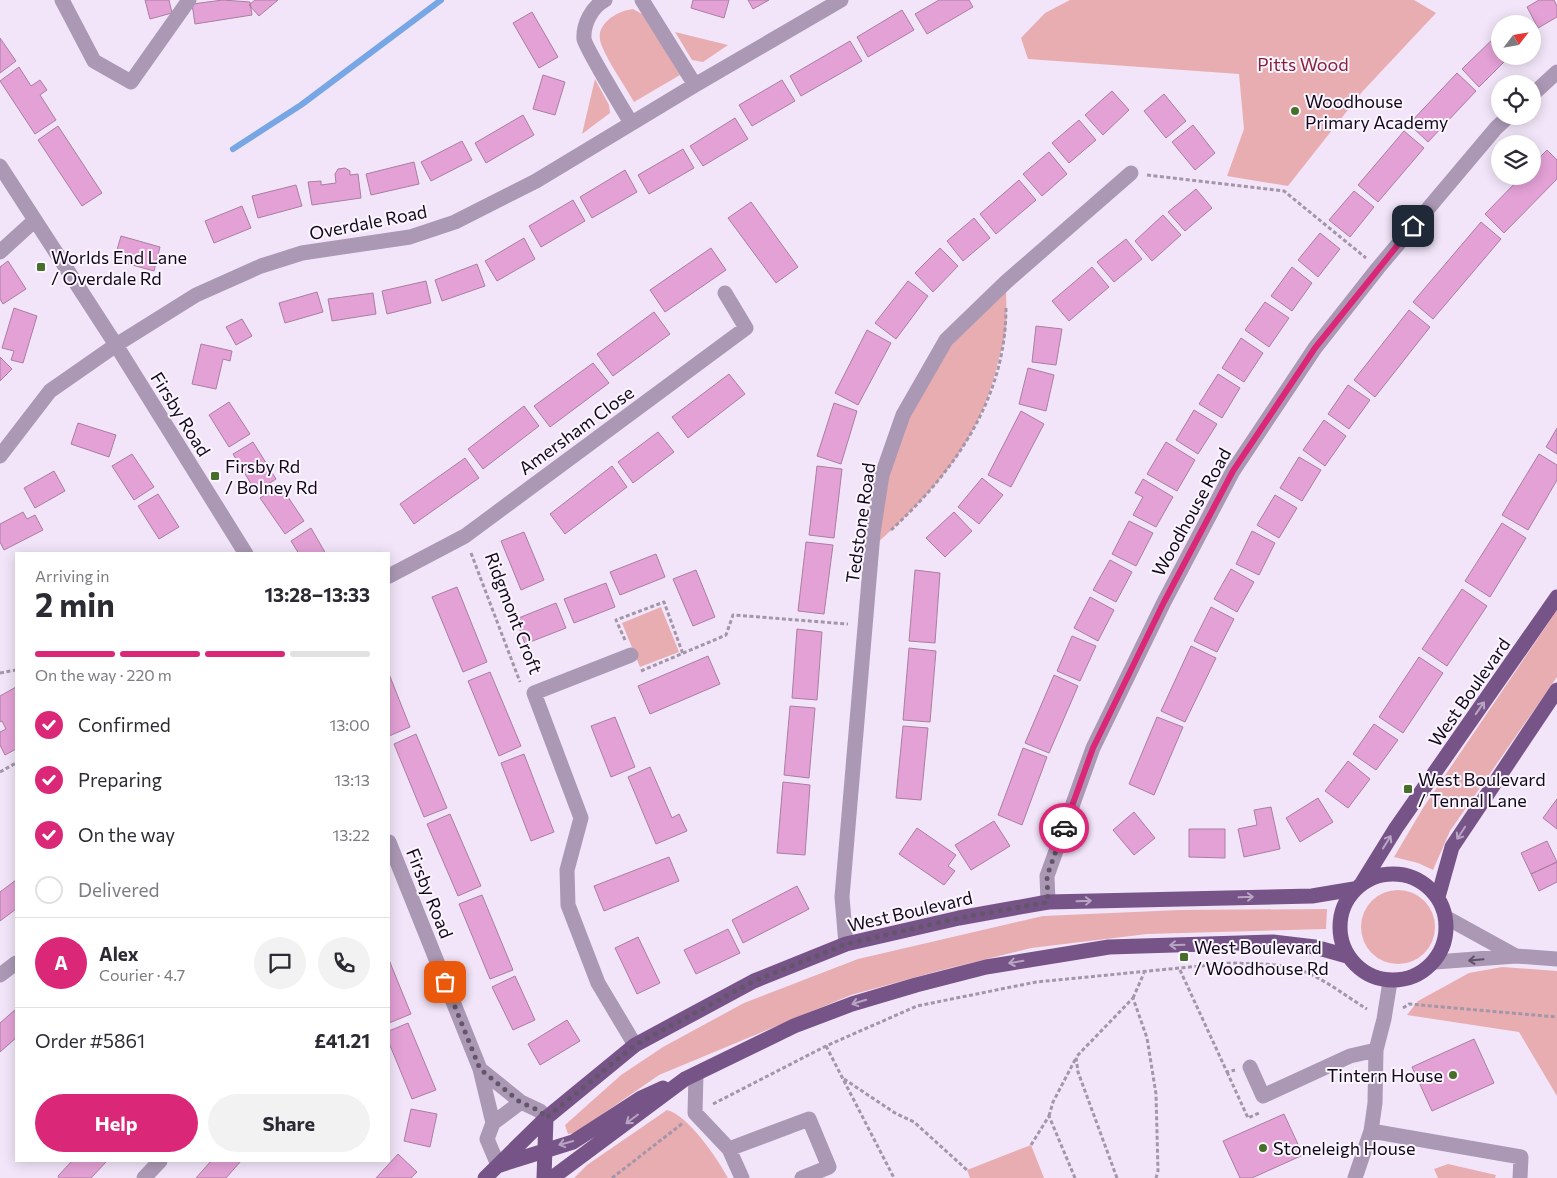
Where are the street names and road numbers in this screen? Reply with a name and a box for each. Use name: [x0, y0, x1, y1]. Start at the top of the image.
street label: Overdale Road: [307, 200, 429, 244]
street label: Firsby Road: [146, 368, 216, 460]
street label: Amersham Close: [514, 381, 638, 479]
street label: Woodhouse Road: [1147, 444, 1235, 580]
street label: Tedstone Road: [841, 461, 879, 585]
street label: Ridgmont Croft: [481, 549, 547, 677]
street label: West Boulevard: [1423, 633, 1515, 751]
street label: Firsby Road: [402, 845, 458, 941]
street label: West Boulevard: [845, 886, 975, 936]

